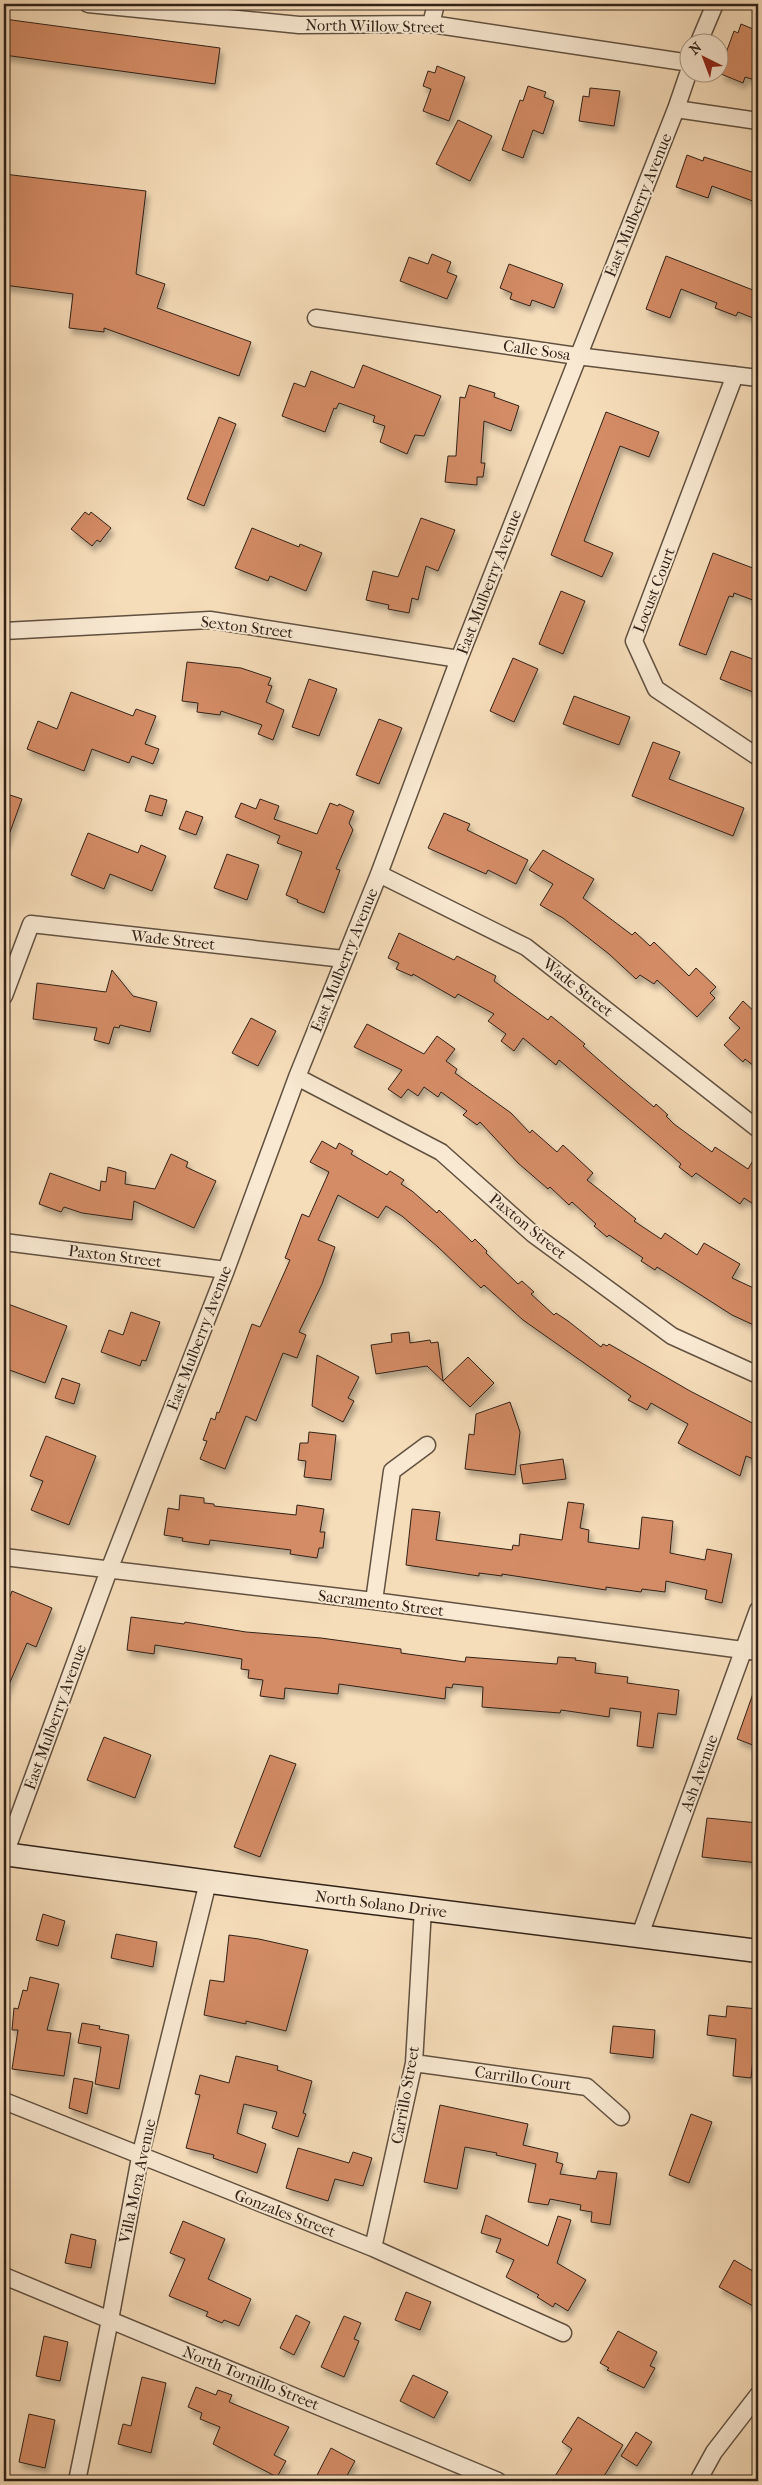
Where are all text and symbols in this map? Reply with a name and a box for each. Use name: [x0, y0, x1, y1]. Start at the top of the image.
street label: North Willow Street: [305, 15, 445, 37]
north arrow: [680, 32, 730, 82]
text: N: [686, 39, 706, 59]
street label: East Mulberry Avenue: [600, 130, 676, 280]
street label: Calle Sosa: [502, 336, 573, 364]
street label: East Mulberry Avenue: [453, 507, 525, 657]
street label: Locust Court: [629, 545, 679, 635]
street label: Sexton Street: [200, 612, 295, 642]
street label: East Mulberry Avenue: [306, 885, 382, 1035]
street label: Wade Street: [129, 926, 216, 954]
street label: Wade Street: [538, 953, 617, 1021]
street label: Paxton Street: [486, 1189, 571, 1263]
street label: Paxton Street: [67, 1241, 163, 1271]
street label: East Mulberry Avenue: [163, 1263, 235, 1413]
street label: Sacramento Street: [317, 1586, 445, 1620]
street label: East Mulberry Avenue: [20, 1642, 90, 1792]
street label: Ash Avenue: [676, 1732, 722, 1815]
street label: North Solano Drive: [314, 1886, 448, 1922]
street label: Carrillo Street: [387, 2044, 423, 2145]
street label: Carrillo Court: [474, 2062, 573, 2094]
street label: Villa Mora Avenue: [114, 2117, 159, 2246]
street label: Gonzales Street: [232, 2185, 339, 2241]
street label: North Tornillo Street: [180, 2342, 322, 2414]

